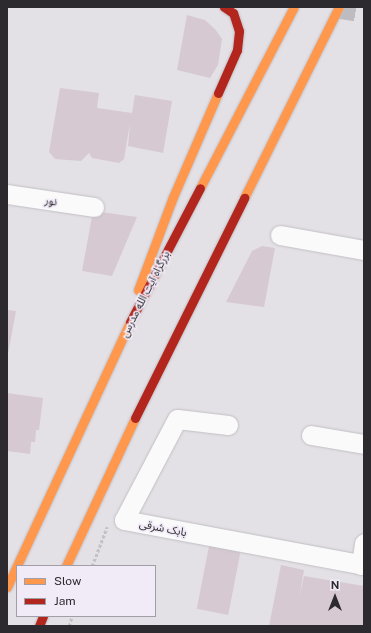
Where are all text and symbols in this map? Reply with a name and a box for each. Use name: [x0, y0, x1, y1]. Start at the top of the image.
street label: نور: [44, 194, 58, 208]
street label: بزرگراه آیت الله مدرس: [117, 249, 173, 339]
street label: بابک شرقی: [138, 517, 188, 539]
legend: [16, 565, 156, 617]
text: Slow: [54, 574, 81, 588]
north arrow: [315, 577, 355, 617]
text: N: [331, 579, 339, 591]
text: Jam: [54, 594, 76, 608]

